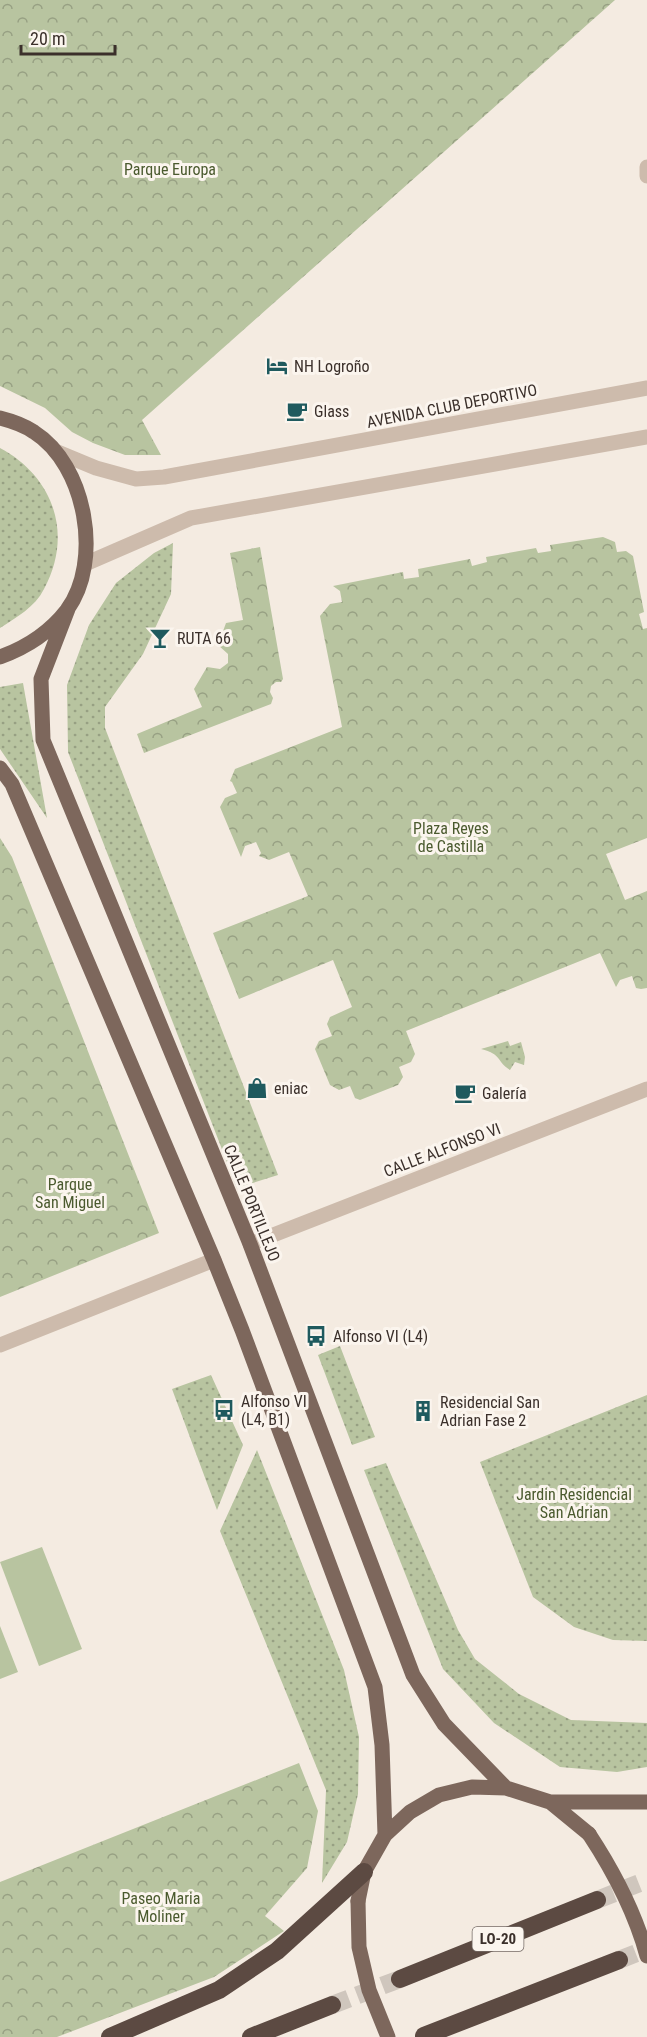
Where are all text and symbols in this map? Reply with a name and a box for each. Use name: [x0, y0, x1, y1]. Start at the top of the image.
scale bar: [21, 18, 116, 56]
text: 20 m: [30, 28, 65, 49]
park label: Parque Europa: [124, 160, 216, 179]
hotel icon: NH Logroño: [265, 354, 289, 378]
place label: NH Logroño: [294, 357, 370, 376]
street label: AVENIDA CLUB DEPORTIVO: [365, 380, 539, 432]
cafe icon: Glass: [285, 399, 309, 423]
place label: Glass: [314, 402, 349, 421]
bar icon: RUTA 66: [148, 626, 172, 650]
place label: RUTA 66: [177, 629, 231, 648]
park label: Plaza Reyes de Castilla: [413, 819, 489, 856]
shop icon: eniac: [245, 1076, 269, 1100]
place label: eniac: [274, 1079, 308, 1098]
cafe icon: Galería: [453, 1081, 477, 1105]
place label: Galería: [482, 1084, 527, 1103]
street label: CALLE ALFONSO VI: [381, 1119, 503, 1181]
street label: CALLE PORTILLEJO: [220, 1142, 284, 1264]
park label: Parque San Miguel: [35, 1175, 105, 1212]
bus stop icon: Alfonso VI (L4): [304, 1324, 328, 1348]
place label: Alfonso VI (L4): [333, 1327, 428, 1346]
place label: Alfonso VI (L4, B1): [241, 1392, 307, 1429]
place label: Residencial San Adrian Fase 2: [440, 1393, 540, 1430]
bus stop icon: Alfonso VI (L4, B1): [212, 1398, 236, 1422]
building icon: Residencial San Adrian Fase 2: [411, 1399, 435, 1423]
park label: Jardin Residencial San Adrian: [516, 1485, 632, 1522]
park label: Paseo Maria Moliner: [122, 1889, 200, 1926]
road number: LO-20: [472, 1927, 524, 1951]

